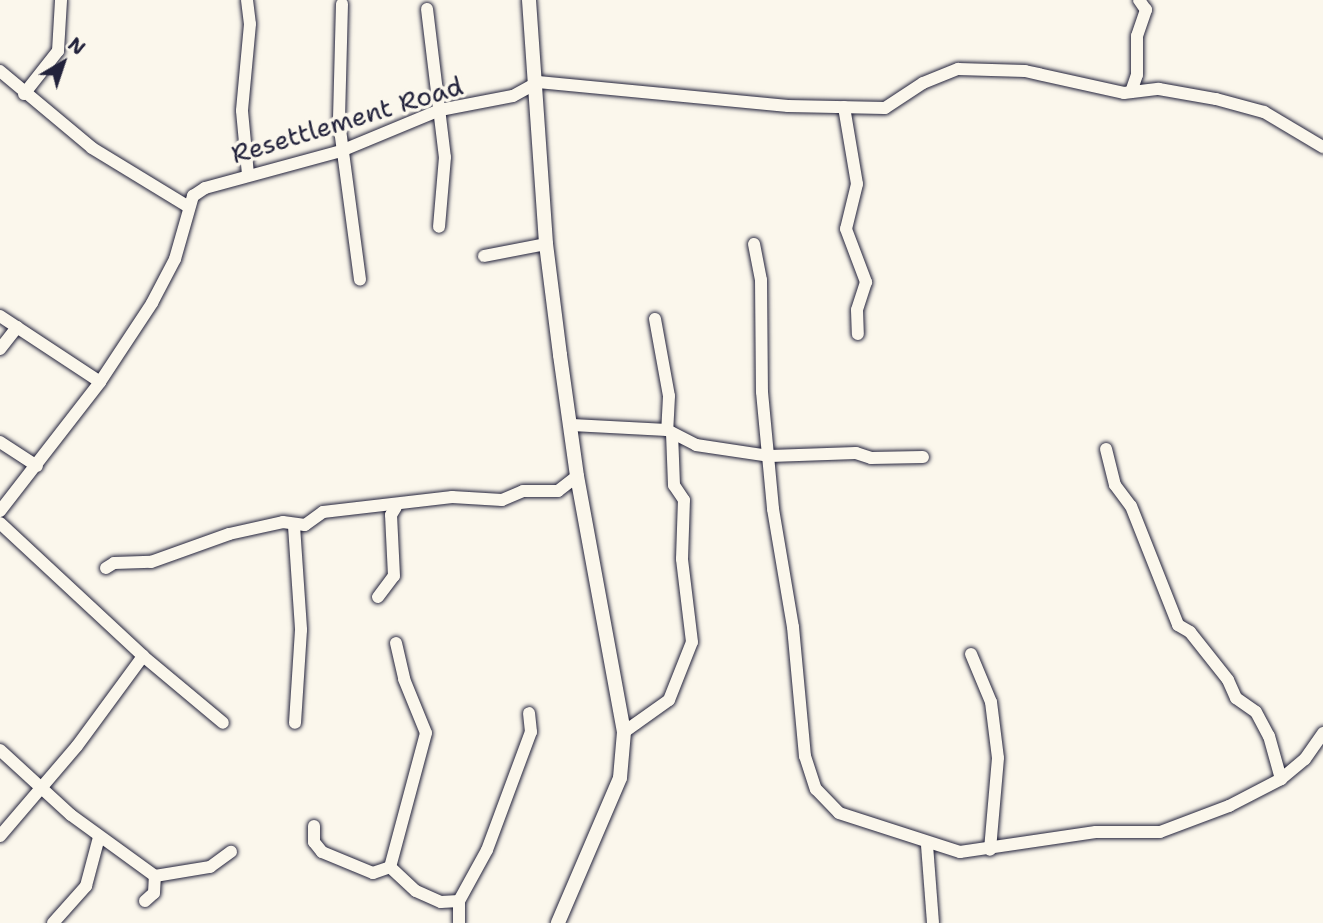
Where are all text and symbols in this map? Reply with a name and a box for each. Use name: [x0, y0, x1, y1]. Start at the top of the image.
north arrow: [28, 28, 98, 98]
text: N: [63, 32, 90, 61]
street label: Resettlement Road: [227, 70, 467, 170]

